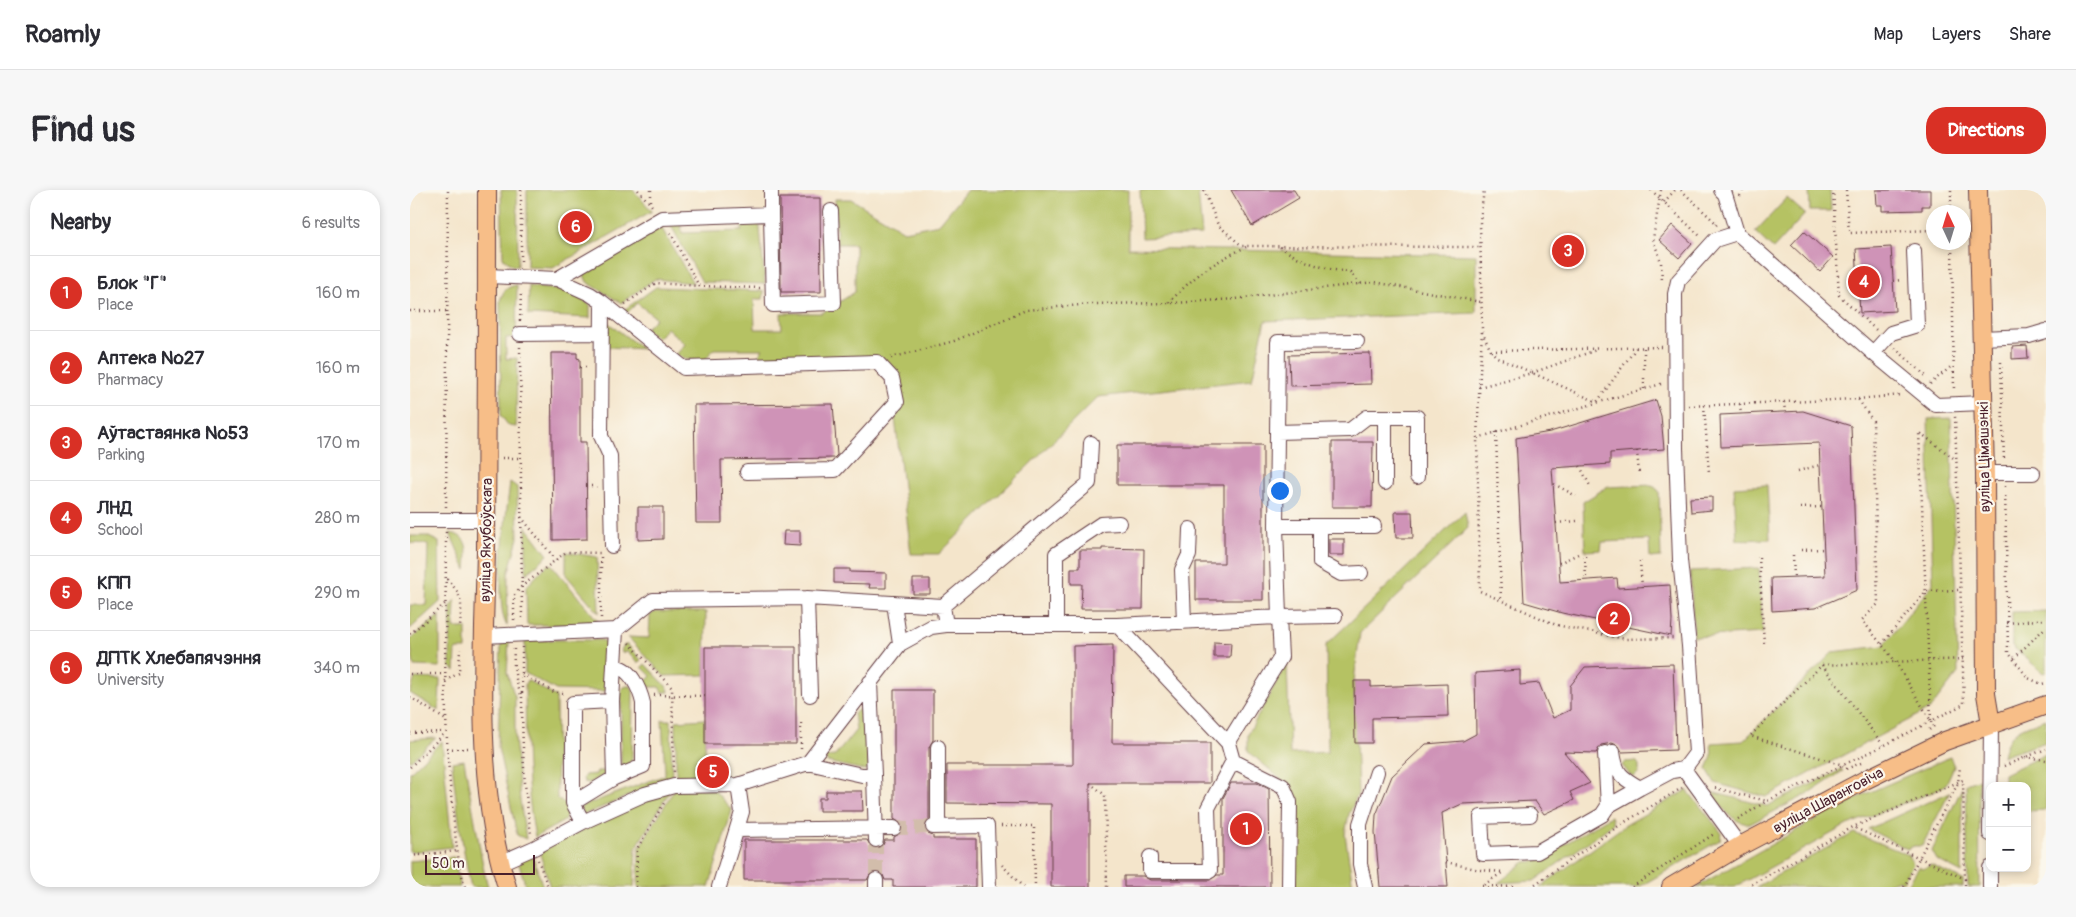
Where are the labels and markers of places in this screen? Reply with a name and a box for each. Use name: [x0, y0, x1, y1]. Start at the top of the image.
pin: 6: [560, 208, 592, 246]
pin: 3: [1552, 232, 1584, 270]
pin: 4: [1848, 263, 1880, 301]
pin: 2: [1598, 600, 1630, 638]
pin: 5: [697, 753, 729, 791]
pin: 1: [1230, 810, 1262, 848]

